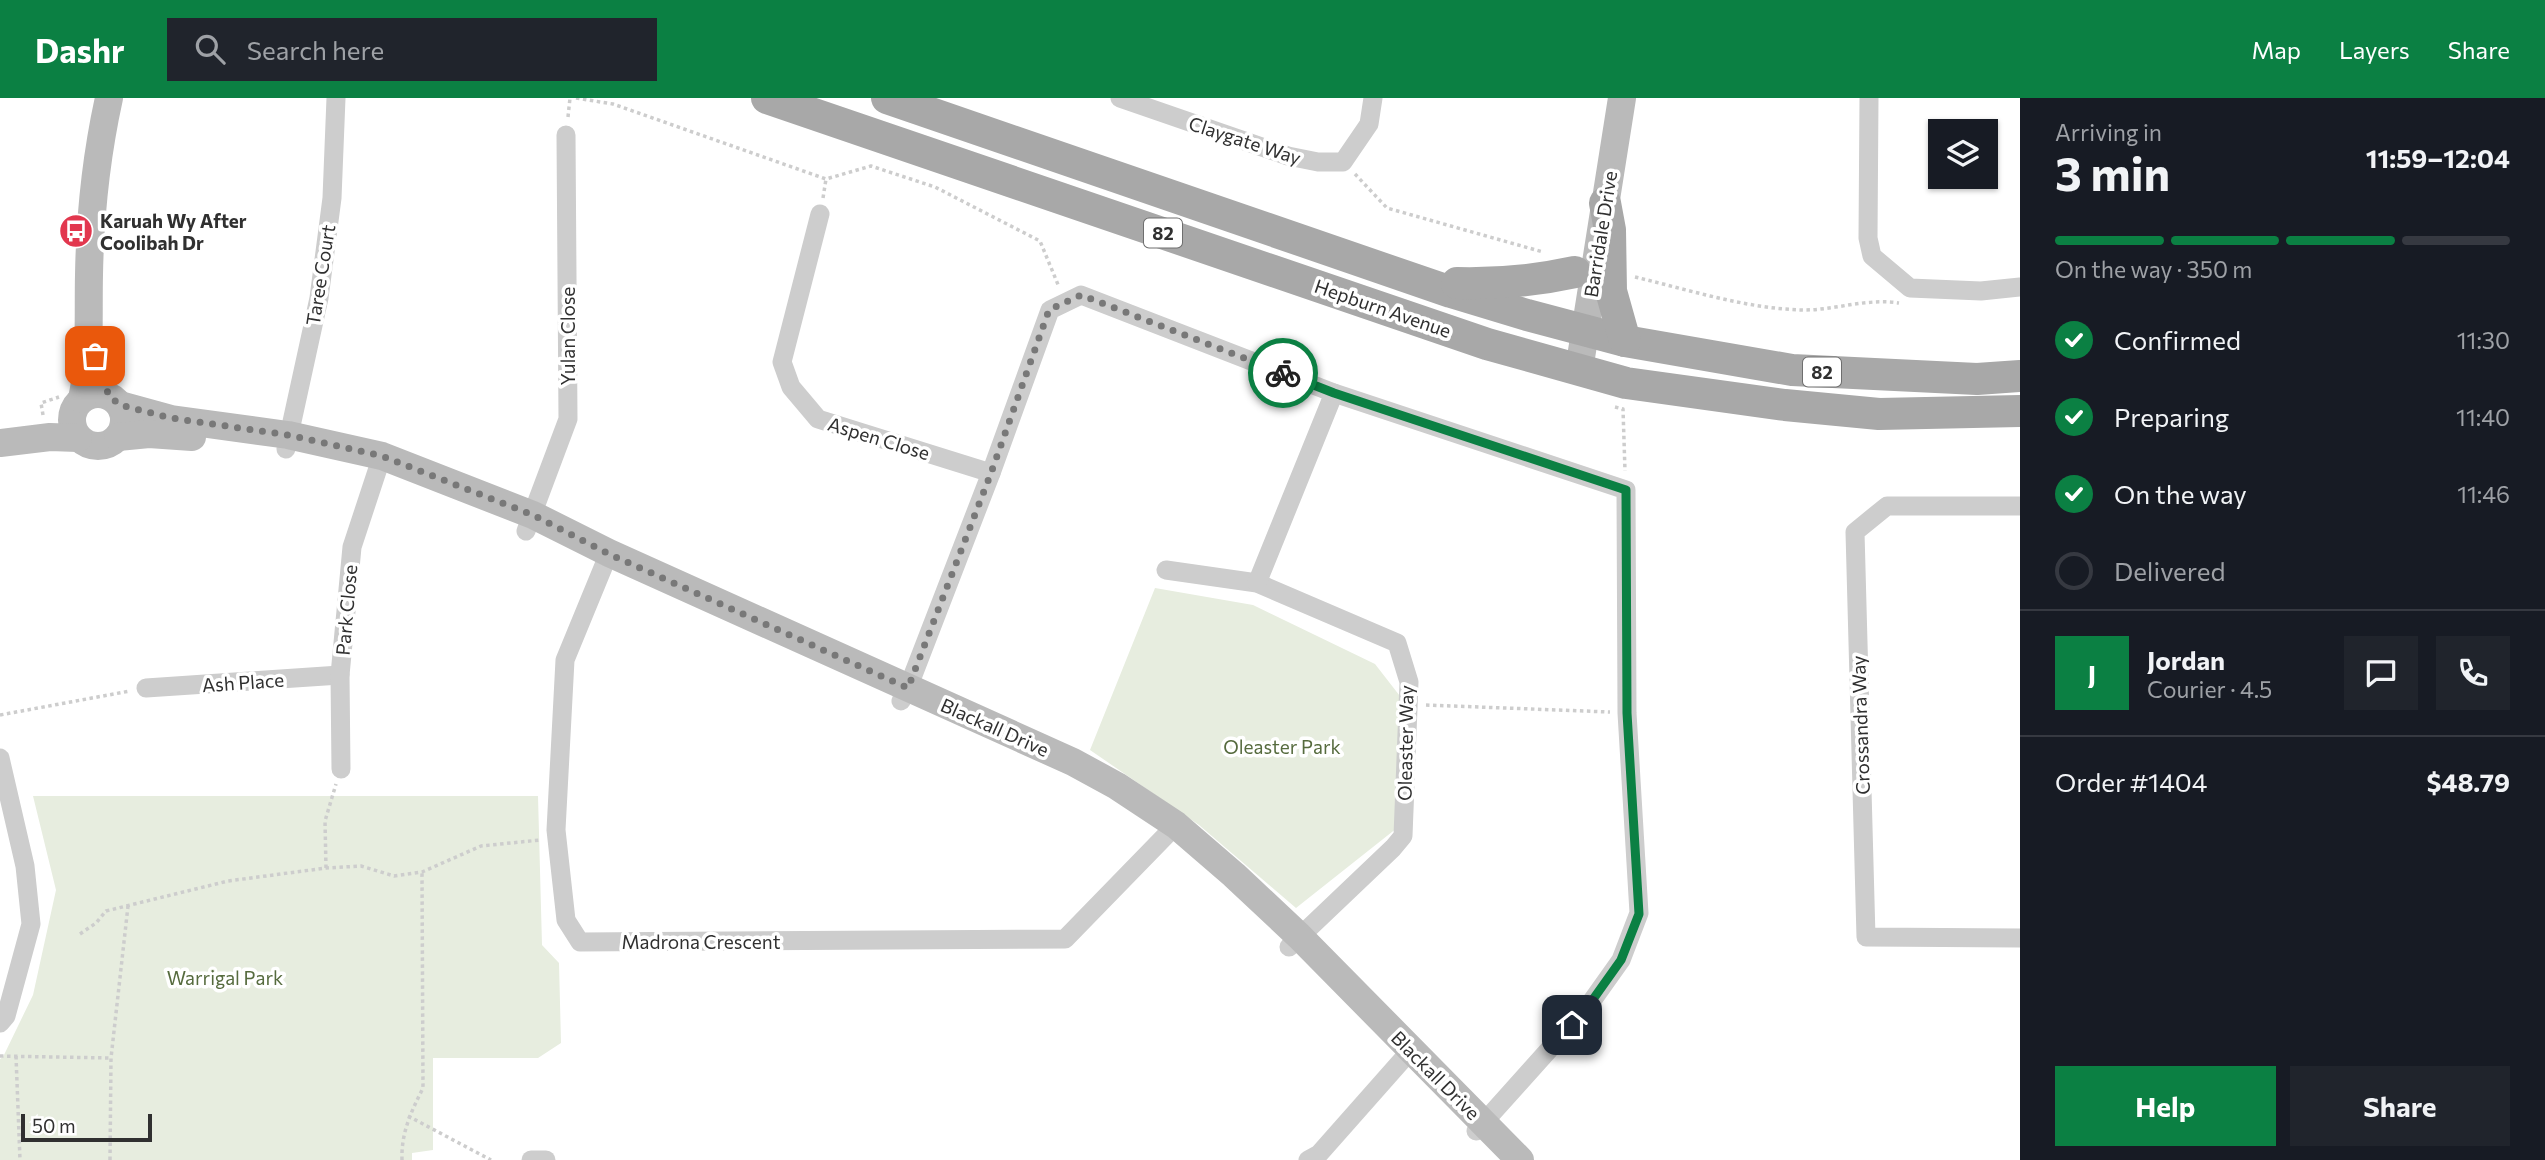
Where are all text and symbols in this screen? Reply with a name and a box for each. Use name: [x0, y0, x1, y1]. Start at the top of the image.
search box: [167, 18, 657, 81]
text: Dashr: [35, 29, 125, 70]
icon: search: [191, 30, 229, 68]
text: Search here: [247, 34, 384, 65]
text: Map: [2252, 35, 2301, 64]
text: Layers: [2339, 35, 2410, 64]
text: Share: [2448, 35, 2510, 64]
street label: Claygate Way: [1186, 111, 1304, 169]
text: Arriving in: [2055, 118, 2162, 146]
map controls: [1928, 119, 1998, 189]
button: layers: [1928, 119, 1998, 189]
text: 11:59–12:04: [2366, 142, 2510, 173]
text: 3 min: [2055, 144, 2170, 200]
street label: Barridale Drive: [1579, 169, 1621, 299]
place label: Karuah Wy After Coolibah Dr: [100, 209, 247, 254]
bus stop icon: Karuah Wy After Coolibah Dr: [57, 212, 95, 250]
road number: 82: [1144, 218, 1182, 248]
street label: Taree Court: [301, 223, 339, 327]
text: On the way · 350 m: [2055, 255, 2252, 283]
street label: Hepburn Avenue: [1312, 274, 1454, 342]
street label: Yulan Close: [556, 287, 579, 385]
icon: check: [2055, 321, 2093, 359]
text: Confirmed: [2114, 324, 2241, 355]
pin: [65, 326, 125, 386]
text: 11:30: [2457, 326, 2510, 354]
icon: bag: [76, 337, 114, 375]
courier: [1248, 338, 1318, 408]
icon: bike: [1264, 354, 1302, 392]
road number: 82: [1803, 358, 1841, 386]
icon: check: [2055, 398, 2093, 436]
text: Preparing: [2114, 401, 2229, 432]
text: 11:40: [2456, 403, 2510, 431]
street label: Aspen Close: [825, 412, 933, 464]
icon: check: [2055, 475, 2093, 513]
text: On the way: [2114, 478, 2247, 509]
text: 11:46: [2457, 480, 2510, 508]
text: Delivered: [2114, 555, 2225, 586]
street label: Park Close: [331, 564, 361, 656]
button: chat: [2344, 636, 2418, 710]
button: phone: [2436, 636, 2510, 710]
text: Jordan: [2147, 644, 2225, 675]
street label: Crossandra Way: [1846, 655, 1874, 795]
text: J: [2088, 658, 2096, 689]
street label: Ash Place: [201, 668, 285, 696]
text: Courier · 4.5: [2147, 675, 2272, 703]
street label: Oleaster Way: [1392, 685, 1418, 801]
street label: Blackall Drive: [937, 693, 1053, 761]
park label: Oleaster Park: [1223, 735, 1341, 758]
text: Order #1404: [2055, 766, 2207, 797]
text: $48.79: [2427, 766, 2510, 797]
street label: Madrona Crescent: [621, 930, 781, 953]
park label: Warrigal Park: [167, 966, 283, 989]
pin: [1542, 995, 1602, 1055]
icon: home: [1553, 1006, 1591, 1044]
street label: Blackall Drive: [1387, 1026, 1485, 1124]
button: Help: [2055, 1066, 2276, 1146]
button: Share: [2290, 1066, 2510, 1146]
scale bar: [21, 1111, 152, 1143]
text: 50 m: [32, 1114, 76, 1137]

